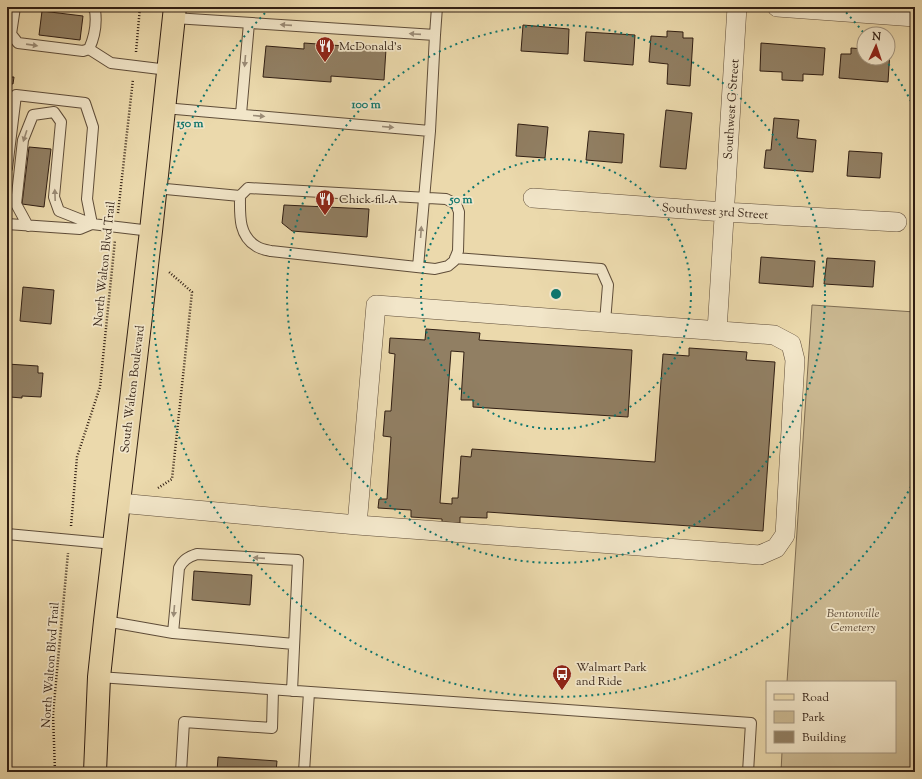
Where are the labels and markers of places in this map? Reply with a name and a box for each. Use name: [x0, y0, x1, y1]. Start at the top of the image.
restaurant icon: McDonald's: [314, 35, 336, 63]
place label: McDonald's: [339, 38, 402, 56]
restaurant icon: Chick-fil-A: [314, 188, 336, 216]
place label: Chick-fil-A: [339, 191, 398, 209]
centre of rings: [549, 287, 563, 301]
place label: Walmart Park and Ride: [576, 659, 647, 691]
bus stop icon: Walmart Park and Ride: [551, 663, 573, 691]

